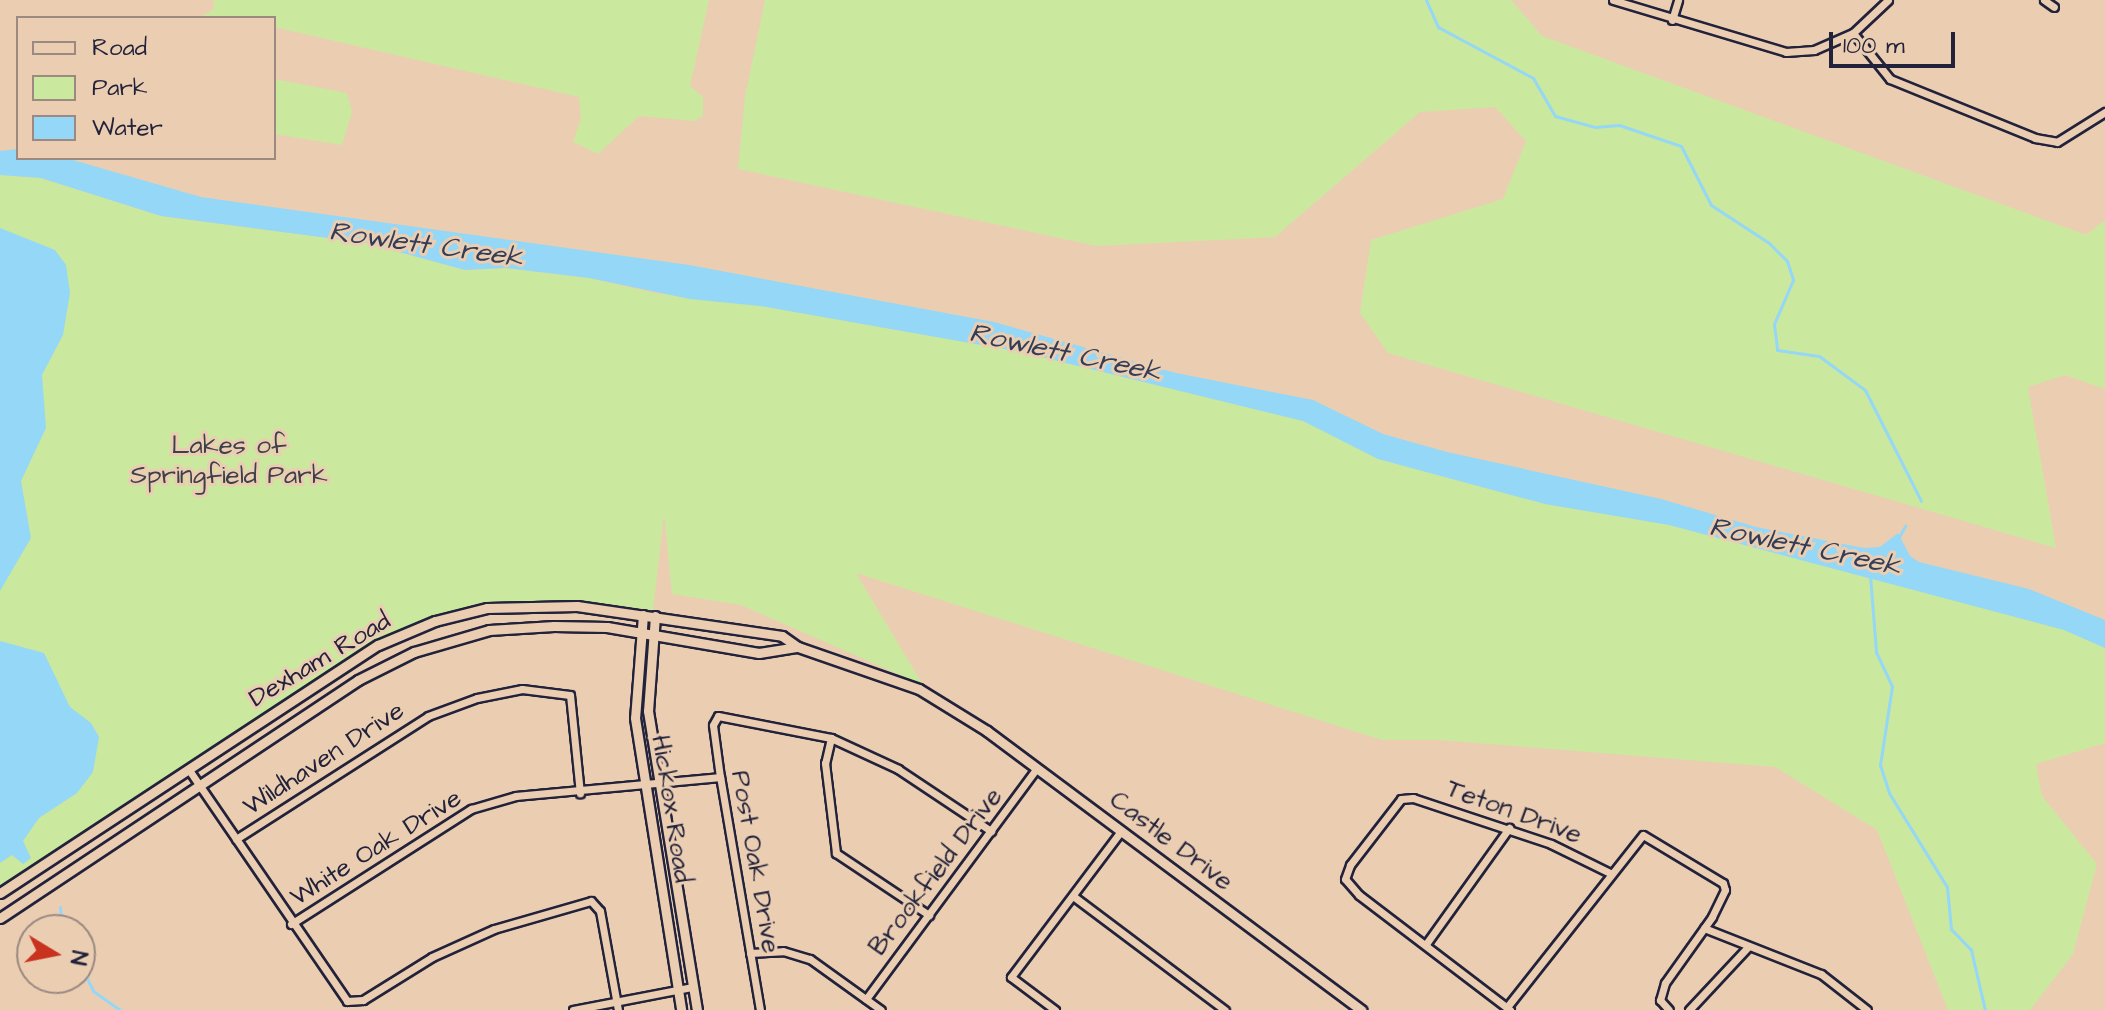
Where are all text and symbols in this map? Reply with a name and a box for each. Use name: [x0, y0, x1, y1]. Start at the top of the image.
legend: [16, 16, 276, 160]
scale bar: [1833, 16, 1959, 66]
text: 100 m: [1843, 29, 1905, 63]
text: Road: [92, 31, 147, 65]
text: Park: [92, 71, 148, 105]
text: Water: [92, 111, 163, 145]
water label: Rowlett Creek: [327, 215, 525, 275]
water label: Rowlett Creek: [966, 316, 1164, 390]
park label: Lakes of Springfield Park: [130, 430, 328, 492]
water label: Rowlett Creek: [1706, 510, 1904, 584]
street label: Dexham Road: [244, 606, 396, 714]
street label: Wildhaven Drive: [238, 695, 410, 823]
street label: Hickox Road: [644, 733, 698, 885]
street label: Post Oak Drive: [724, 768, 786, 956]
street label: Teton Drive: [1442, 773, 1586, 851]
street label: Brookfield Drive: [863, 782, 1009, 962]
street label: White Oak Drive: [285, 783, 467, 913]
street label: Castle Drive: [1103, 784, 1239, 898]
north arrow: [16, 914, 96, 994]
text: N: [62, 948, 95, 967]

